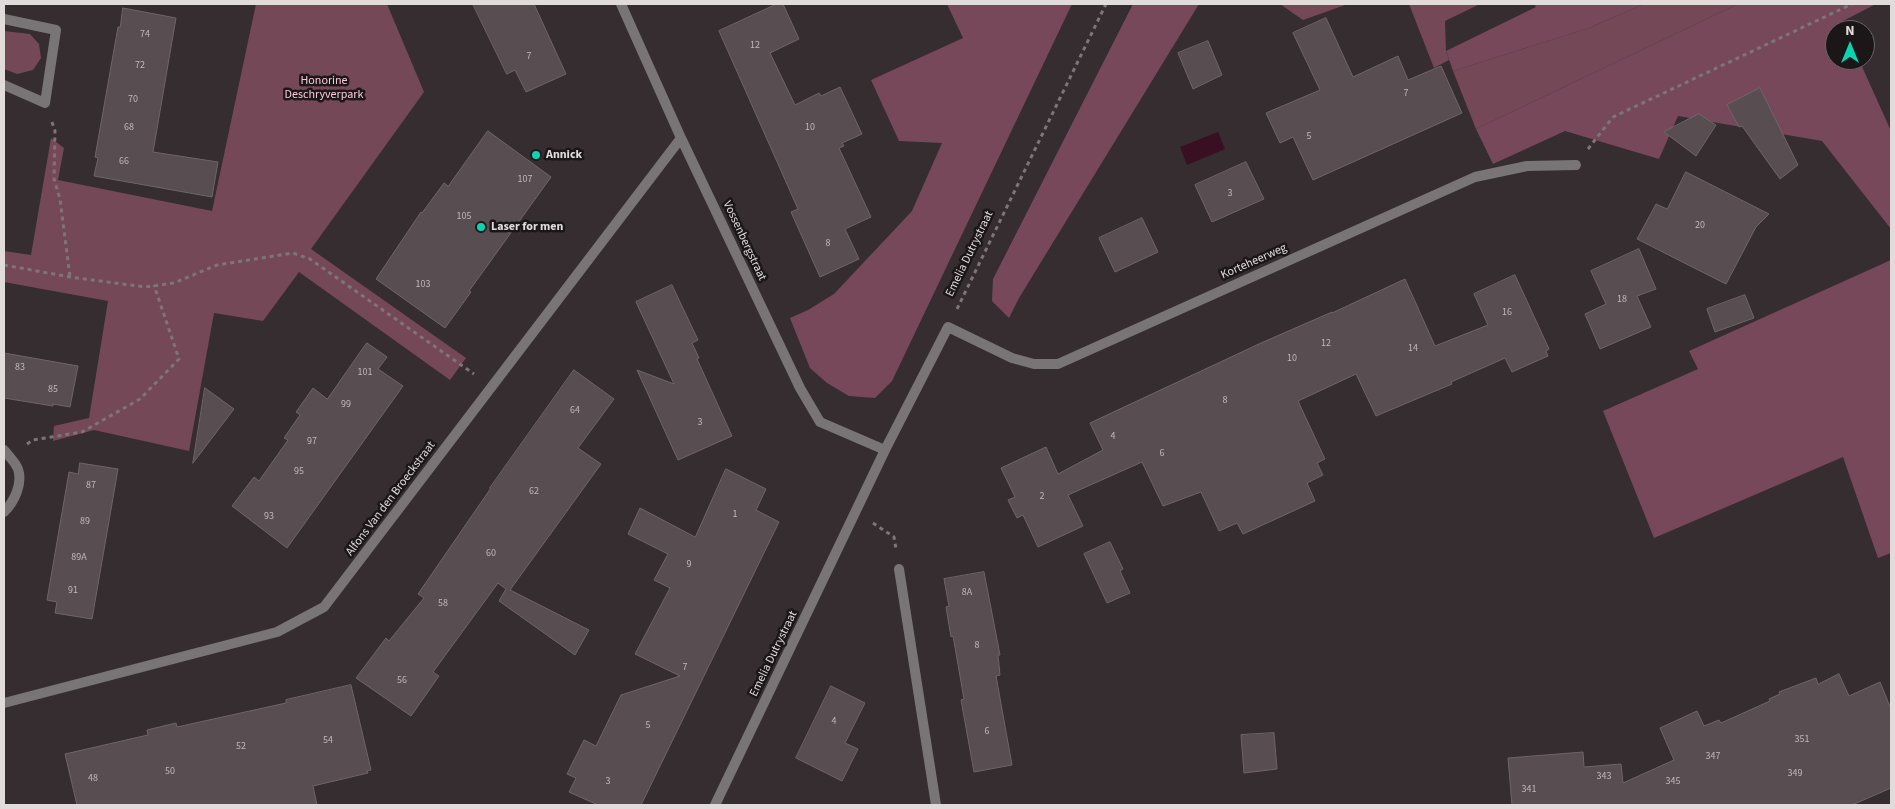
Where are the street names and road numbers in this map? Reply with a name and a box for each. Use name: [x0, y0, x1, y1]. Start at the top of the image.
street label: Vossenbergstraat: [719, 199, 769, 283]
street label: Emelia Dutrystraat: [943, 209, 997, 299]
street label: Korteheerweg: [1219, 241, 1289, 283]
street label: Alfons Van den Broeckstraat: [343, 439, 439, 559]
street label: Emelia Dutrystraat: [747, 609, 801, 699]

